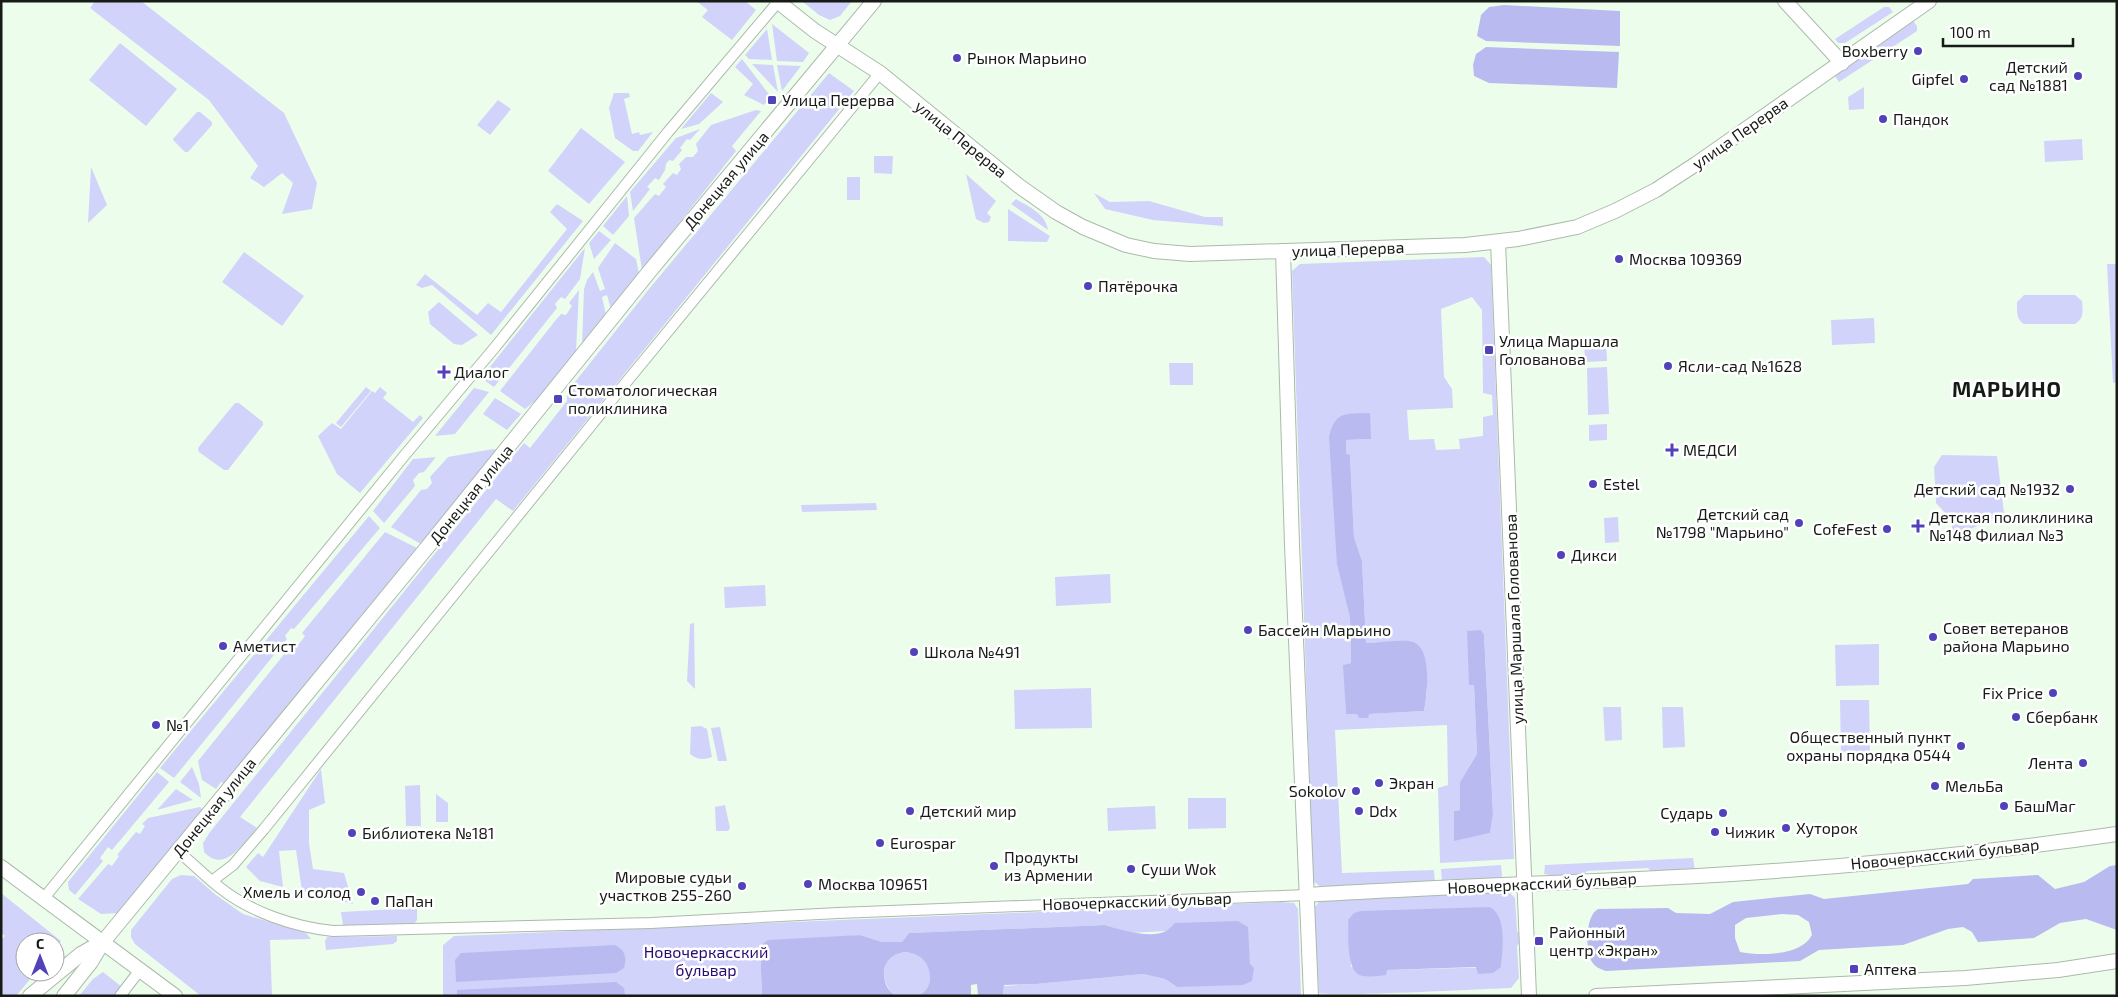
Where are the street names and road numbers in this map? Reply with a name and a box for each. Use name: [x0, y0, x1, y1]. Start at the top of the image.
street label: улица Перерва: [1688, 93, 1792, 173]
street label: улица Перерва: [911, 96, 1011, 182]
street label: Донецкая улица: [679, 127, 773, 233]
street label: улица Перерва: [1291, 237, 1405, 261]
street label: Донецкая улица: [425, 440, 517, 548]
street label: улица Маршала Голованова: [1500, 514, 1528, 724]
street label: Донецкая улица: [168, 753, 260, 861]
street label: Новочеркасский бульвар: [1850, 834, 2040, 874]
street label: Новочеркасский бульвар: [1447, 868, 1637, 898]
street label: Новочеркасский бульвар: [1042, 888, 1232, 914]

